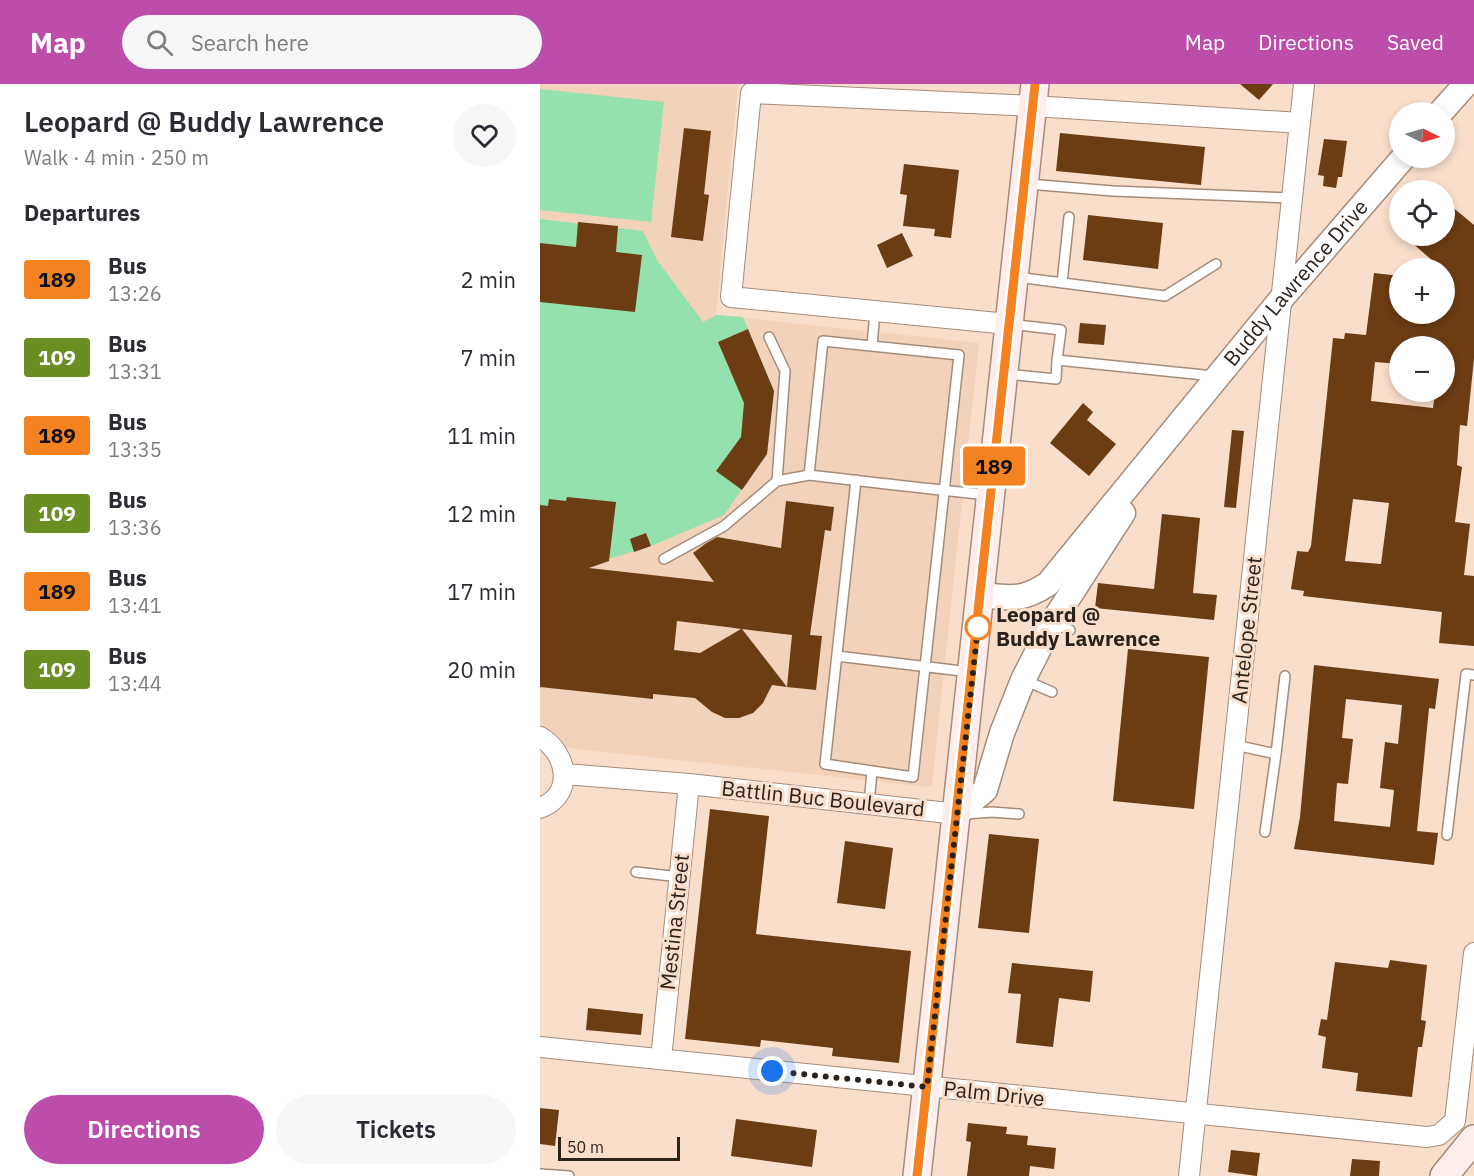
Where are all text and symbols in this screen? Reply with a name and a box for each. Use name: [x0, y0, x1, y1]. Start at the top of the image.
search box: [122, 15, 542, 69]
text: Map: [30, 24, 86, 61]
icon: search: [143, 26, 176, 59]
text: Search here: [191, 28, 309, 57]
text: Map: [1185, 28, 1225, 56]
text: Directions: [1258, 28, 1354, 56]
text: Saved: [1387, 28, 1444, 56]
north arrow: [1389, 102, 1455, 168]
map controls: [1389, 102, 1455, 402]
text: Leopard @ Buddy Lawrence: [24, 103, 384, 140]
button: heart: [453, 104, 516, 167]
text: Walk · 4 min · 250 m: [24, 144, 209, 171]
button: locate: [1389, 180, 1455, 246]
street label: Buddy Lawrence Drive: [1217, 193, 1374, 372]
text: Departures: [24, 198, 140, 227]
text: Bus: [108, 251, 147, 280]
button: +: [1389, 258, 1455, 324]
text: 189: [38, 265, 76, 293]
text: 2 min: [460, 265, 516, 294]
text: 13:26: [108, 280, 162, 307]
text: Bus: [108, 329, 147, 358]
button: −: [1389, 336, 1455, 402]
text: 109: [38, 343, 76, 371]
text: 7 min: [460, 343, 516, 372]
text: 13:31: [108, 358, 162, 385]
text: Bus: [108, 407, 147, 436]
text: 189: [38, 421, 76, 449]
text: 11 min: [447, 421, 516, 450]
text: 13:35: [108, 436, 162, 463]
line badge: 189: [960, 446, 1028, 485]
text: 189: [975, 452, 1013, 480]
text: Bus: [108, 485, 147, 514]
text: 109: [38, 499, 76, 527]
text: 12 min: [447, 499, 516, 528]
text: 13:36: [108, 514, 162, 541]
street label: Antelope Street: [1224, 555, 1268, 705]
text: Bus: [108, 563, 147, 592]
text: 189: [38, 577, 76, 605]
text: 17 min: [447, 577, 516, 606]
text: 13:41: [108, 592, 162, 619]
place label: Leopard @ Buddy Lawrence: [996, 600, 1160, 652]
marker: Leopard @ Buddy Lawrence: [965, 614, 991, 640]
text: Bus: [108, 641, 147, 670]
text: 109: [38, 655, 76, 683]
text: 20 min: [447, 655, 516, 684]
text: 13:44: [108, 670, 162, 697]
street label: Battlin Buc Boulevard: [720, 773, 926, 823]
street label: Mestina Street: [653, 852, 695, 991]
your location: [757, 1056, 787, 1086]
street label: Palm Drive: [942, 1074, 1046, 1112]
button: Directions: [24, 1095, 264, 1164]
button: Tickets: [276, 1095, 516, 1164]
scale bar: [558, 1134, 680, 1162]
text: 50 m: [567, 1137, 604, 1157]

